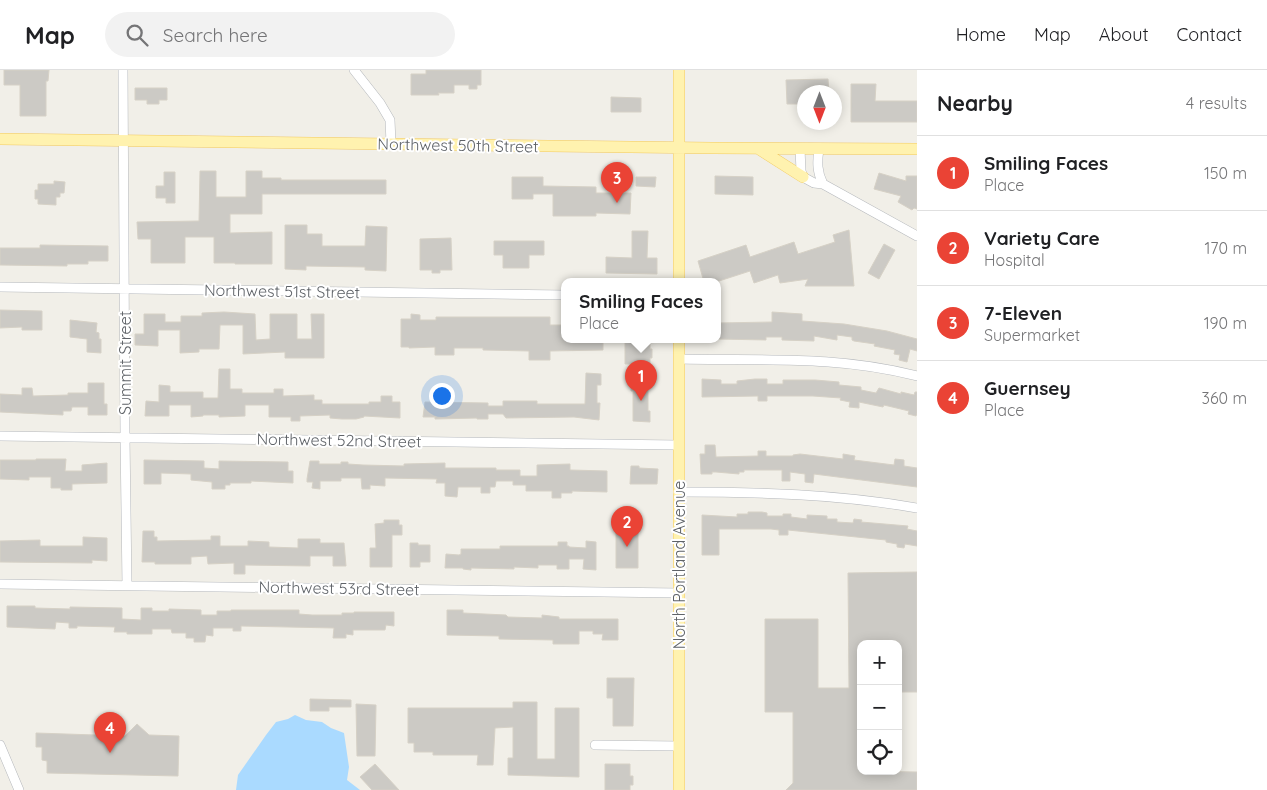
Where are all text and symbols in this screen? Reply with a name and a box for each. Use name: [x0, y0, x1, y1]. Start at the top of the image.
search box: [105, 12, 455, 57]
text: Map: [25, 20, 75, 50]
icon: search: [123, 21, 151, 49]
text: Search here: [163, 23, 268, 47]
text: Home: [956, 23, 1006, 46]
text: Map: [1034, 23, 1071, 46]
text: About: [1099, 23, 1149, 46]
text: Contact: [1177, 23, 1242, 46]
north arrow: [797, 85, 842, 130]
text: Nearby: [937, 90, 1013, 116]
text: 4 results: [1186, 93, 1247, 113]
street label: Northwest 50th Street: [377, 134, 539, 156]
text: Smiling Faces: [984, 151, 1108, 175]
pin: 3: [601, 162, 633, 203]
text: 1: [950, 163, 956, 183]
text: 150 m: [1204, 163, 1247, 183]
text: Place: [984, 175, 1024, 195]
text: Variety Care: [984, 226, 1100, 250]
text: 2: [948, 238, 958, 258]
text: 170 m: [1204, 238, 1247, 258]
text: Hospital: [984, 250, 1045, 270]
popup: [561, 278, 721, 343]
street label: Northwest 51st Street: [204, 280, 360, 302]
text: Smiling Faces: [579, 289, 703, 313]
text: 7-Eleven: [984, 301, 1062, 325]
street label: Summit Street: [115, 311, 135, 415]
text: Place: [579, 313, 619, 333]
text: 3: [949, 313, 957, 333]
text: 190 m: [1204, 313, 1247, 333]
text: Supermarket: [984, 325, 1080, 345]
pin: 1: [625, 360, 657, 401]
text: Guernsey: [984, 376, 1071, 400]
your location: [429, 383, 455, 409]
text: 4: [948, 388, 958, 408]
text: 360 m: [1202, 388, 1247, 408]
text: Place: [984, 400, 1024, 420]
street label: Northwest 52nd Street: [256, 429, 422, 451]
street label: North Portland Avenue: [669, 481, 689, 649]
pin: 2: [611, 506, 643, 547]
street label: Northwest 53rd Street: [258, 577, 420, 599]
map controls: [857, 640, 902, 775]
button: +: [857, 640, 902, 685]
button: −: [857, 685, 902, 730]
pin: 4: [94, 712, 126, 753]
button: locate: [857, 730, 902, 775]

